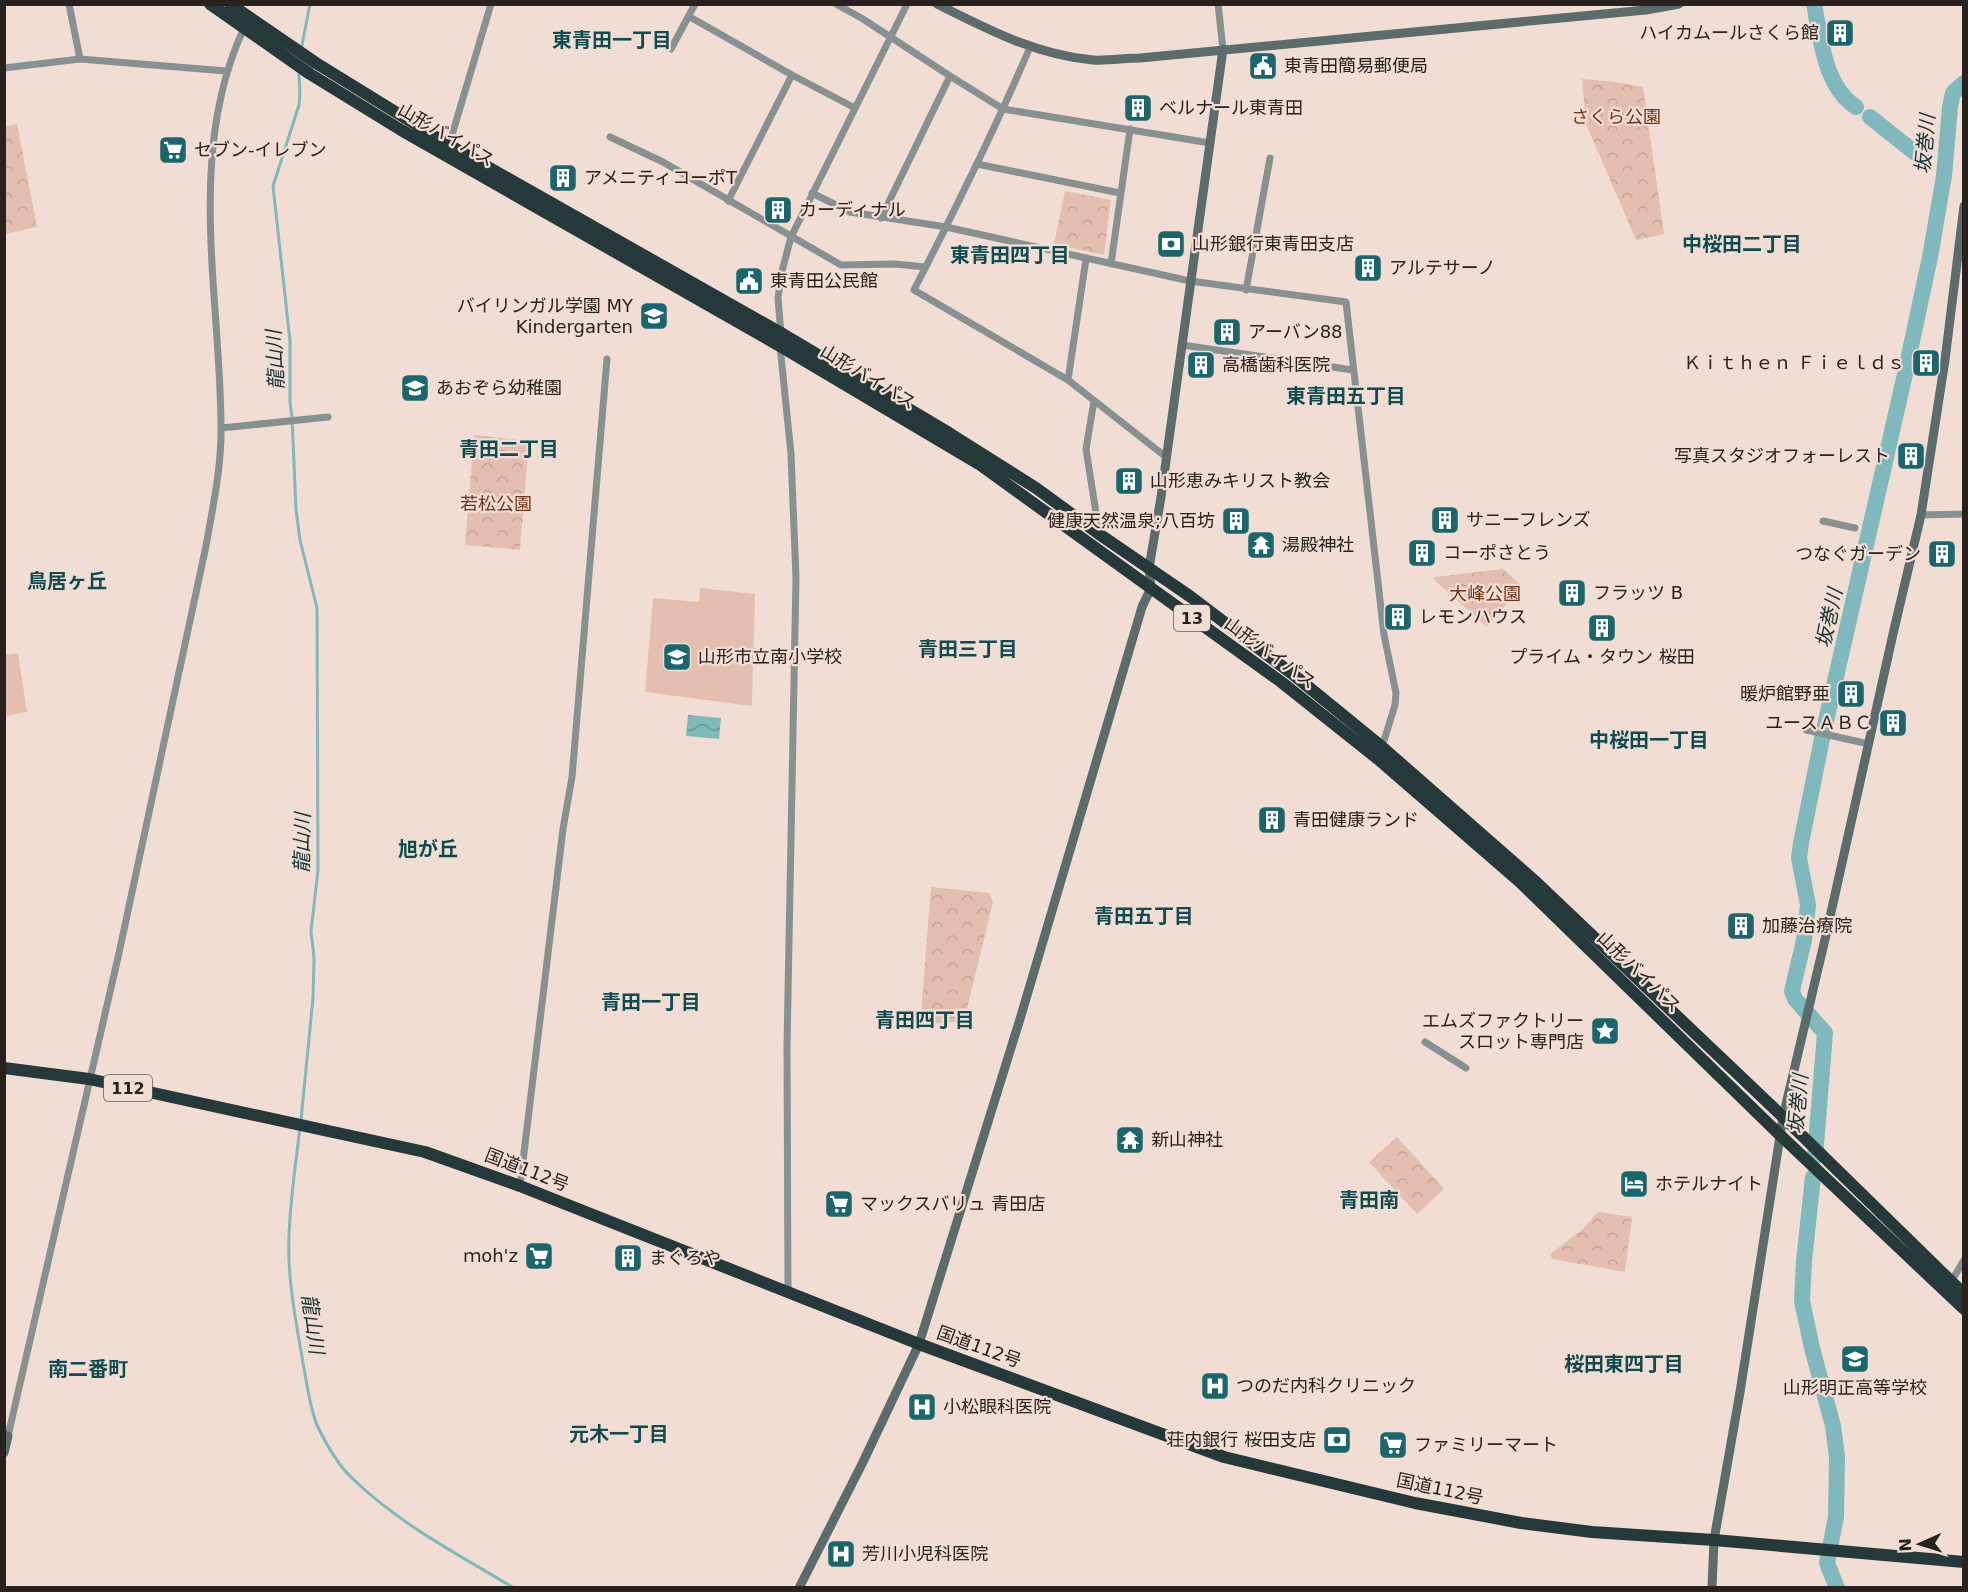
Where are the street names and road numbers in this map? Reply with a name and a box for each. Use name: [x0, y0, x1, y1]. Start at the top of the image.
street label: 山形バイパス: [394, 99, 498, 171]
street label: 山形バイパス: [817, 340, 920, 413]
road number: 13: [1174, 605, 1210, 631]
street label: 山形バイパス: [1221, 612, 1320, 693]
street label: 山形バイパス: [1593, 927, 1685, 1017]
road number: 112: [104, 1075, 152, 1101]
street label: 国道112号: [482, 1144, 572, 1195]
street label: 国道112号: [934, 1322, 1024, 1372]
street label: 国道112号: [1395, 1469, 1486, 1508]

